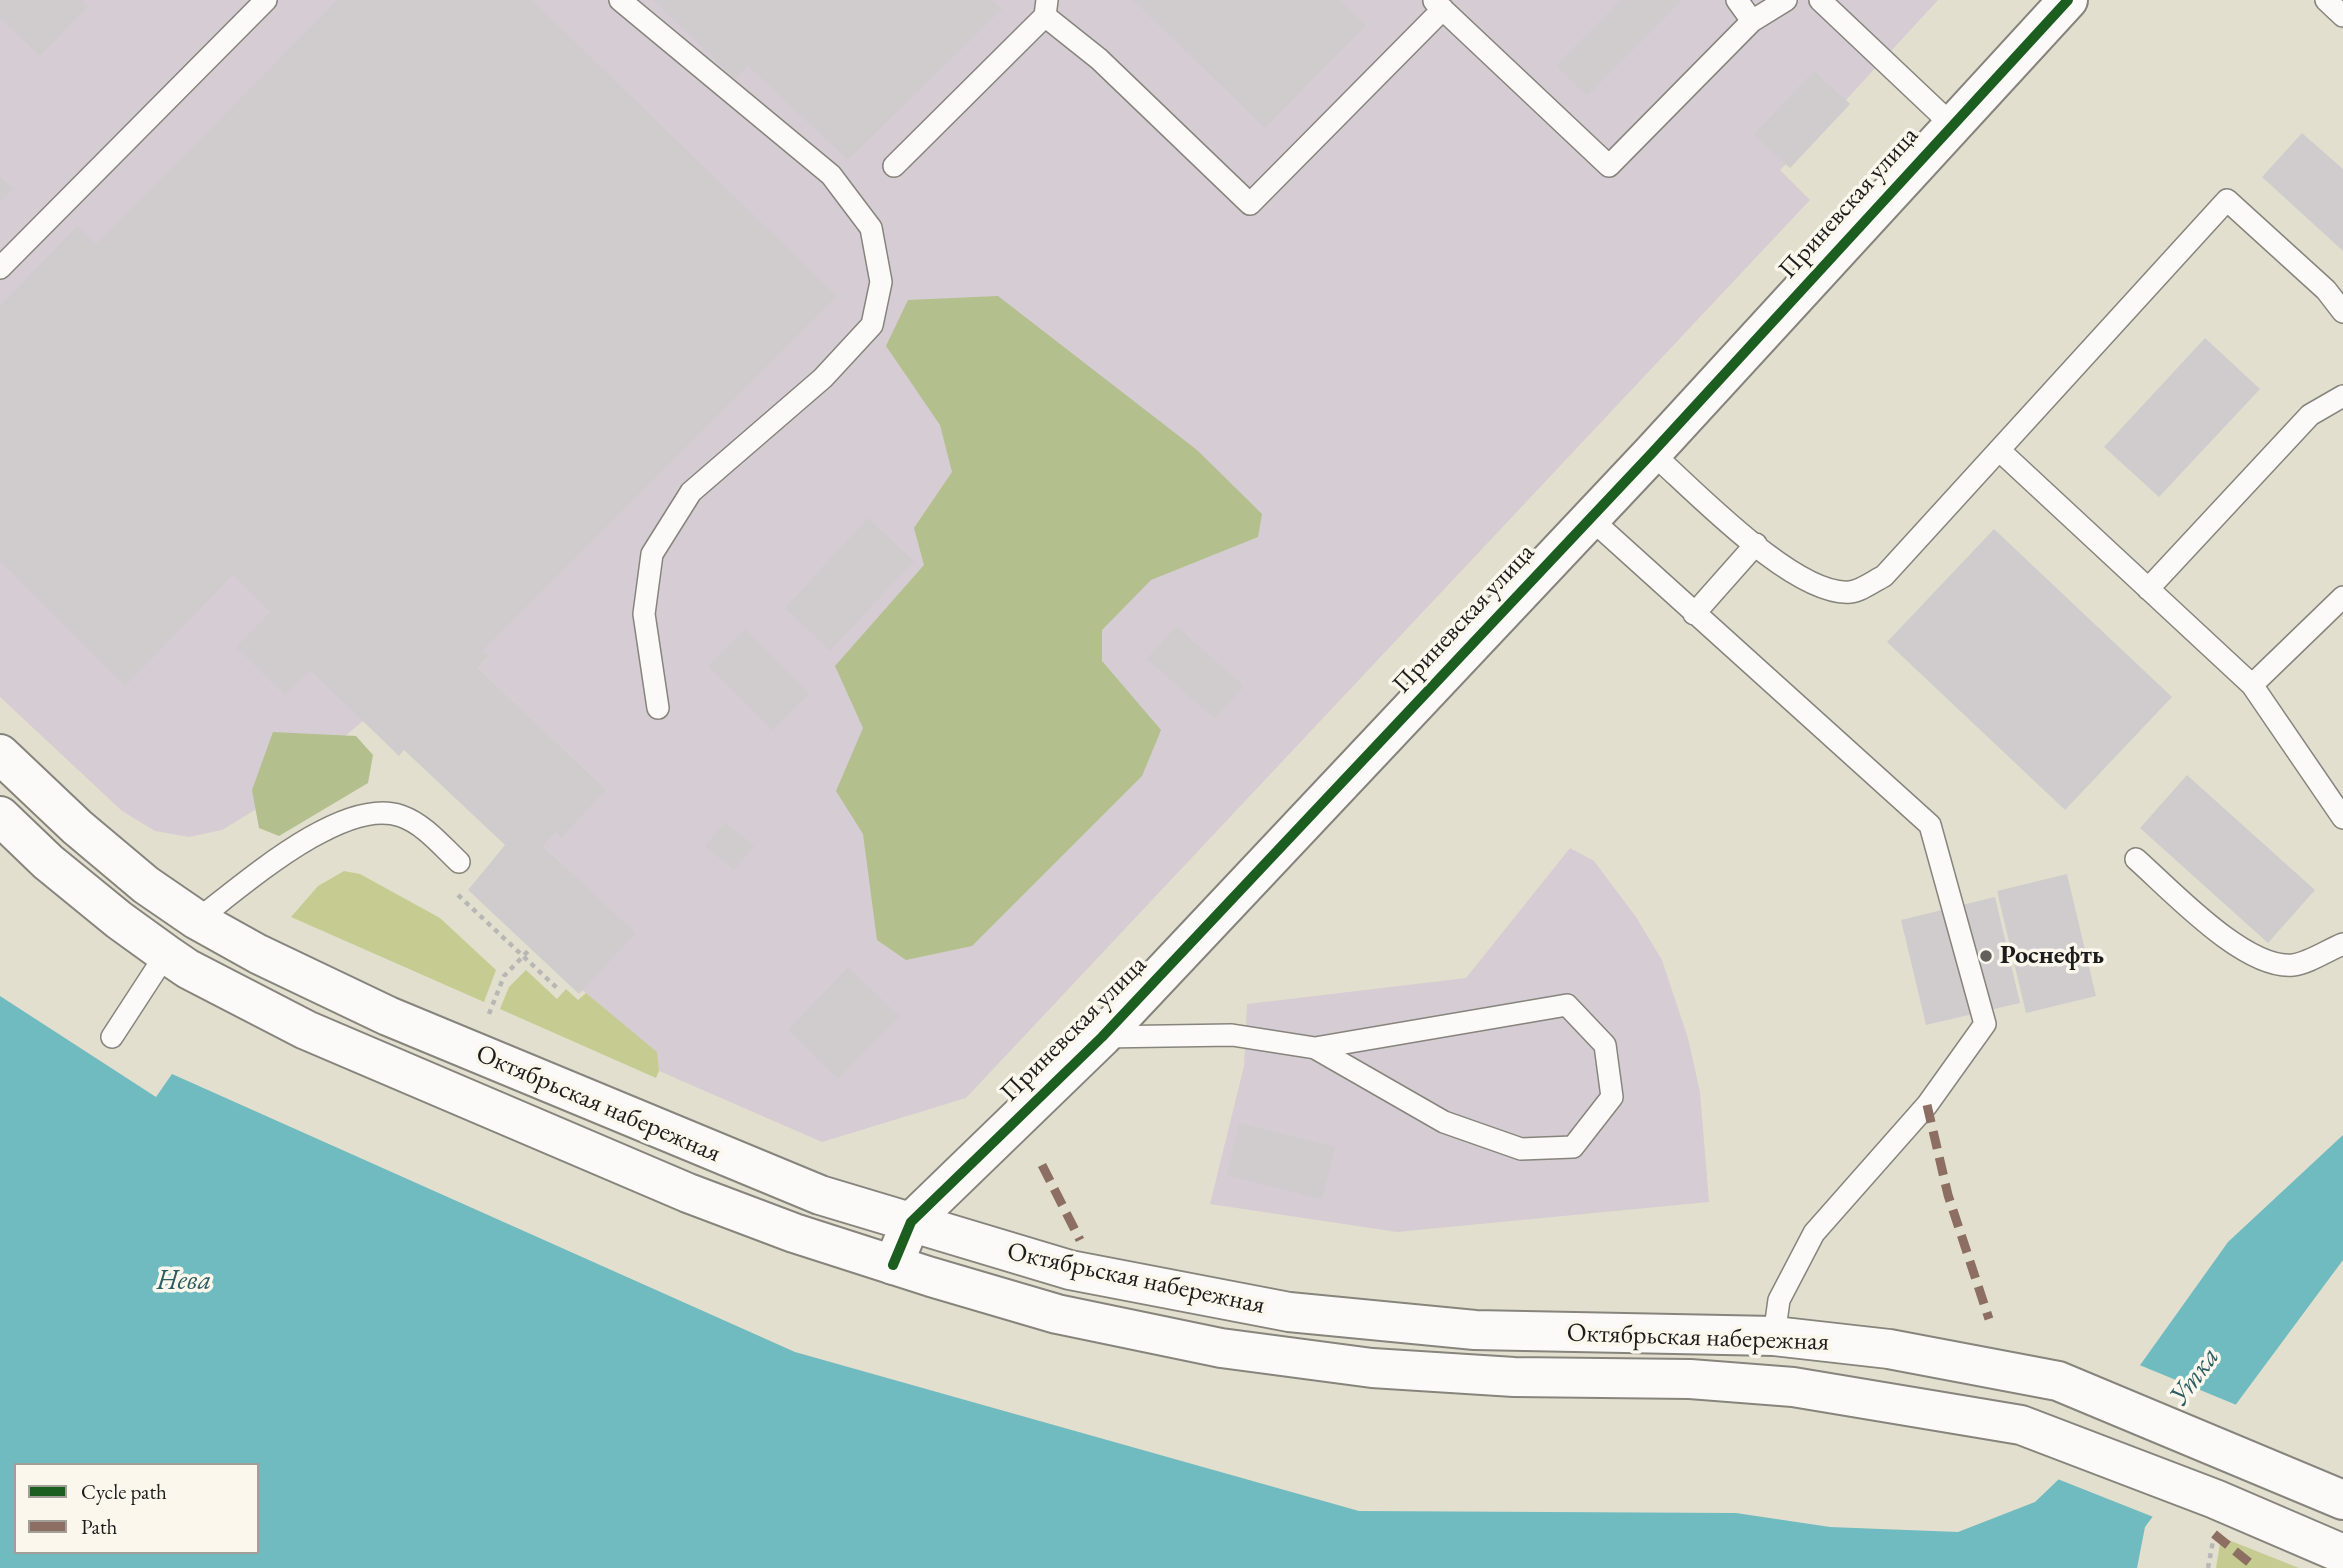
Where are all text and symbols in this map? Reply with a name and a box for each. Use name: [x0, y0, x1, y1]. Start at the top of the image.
street label: Приневская улица: [1773, 121, 1925, 285]
street label: Приневская улица: [1387, 538, 1541, 700]
place label: Роснефть: [2000, 940, 2104, 972]
marker: Роснефть: [1978, 948, 1994, 964]
street label: Приневская улица: [995, 950, 1153, 1108]
street label: Октябрьская набережная: [471, 1038, 725, 1170]
street label: Октябрьская набережная: [1004, 1236, 1268, 1322]
water label: Нева: [156, 1264, 212, 1298]
street label: Октябрьская набережная: [1566, 1318, 1830, 1358]
water label: Утка: [2163, 1341, 2227, 1413]
legend: [14, 1463, 259, 1554]
text: Cycle path: [81, 1478, 167, 1505]
text: Path: [81, 1513, 117, 1540]

